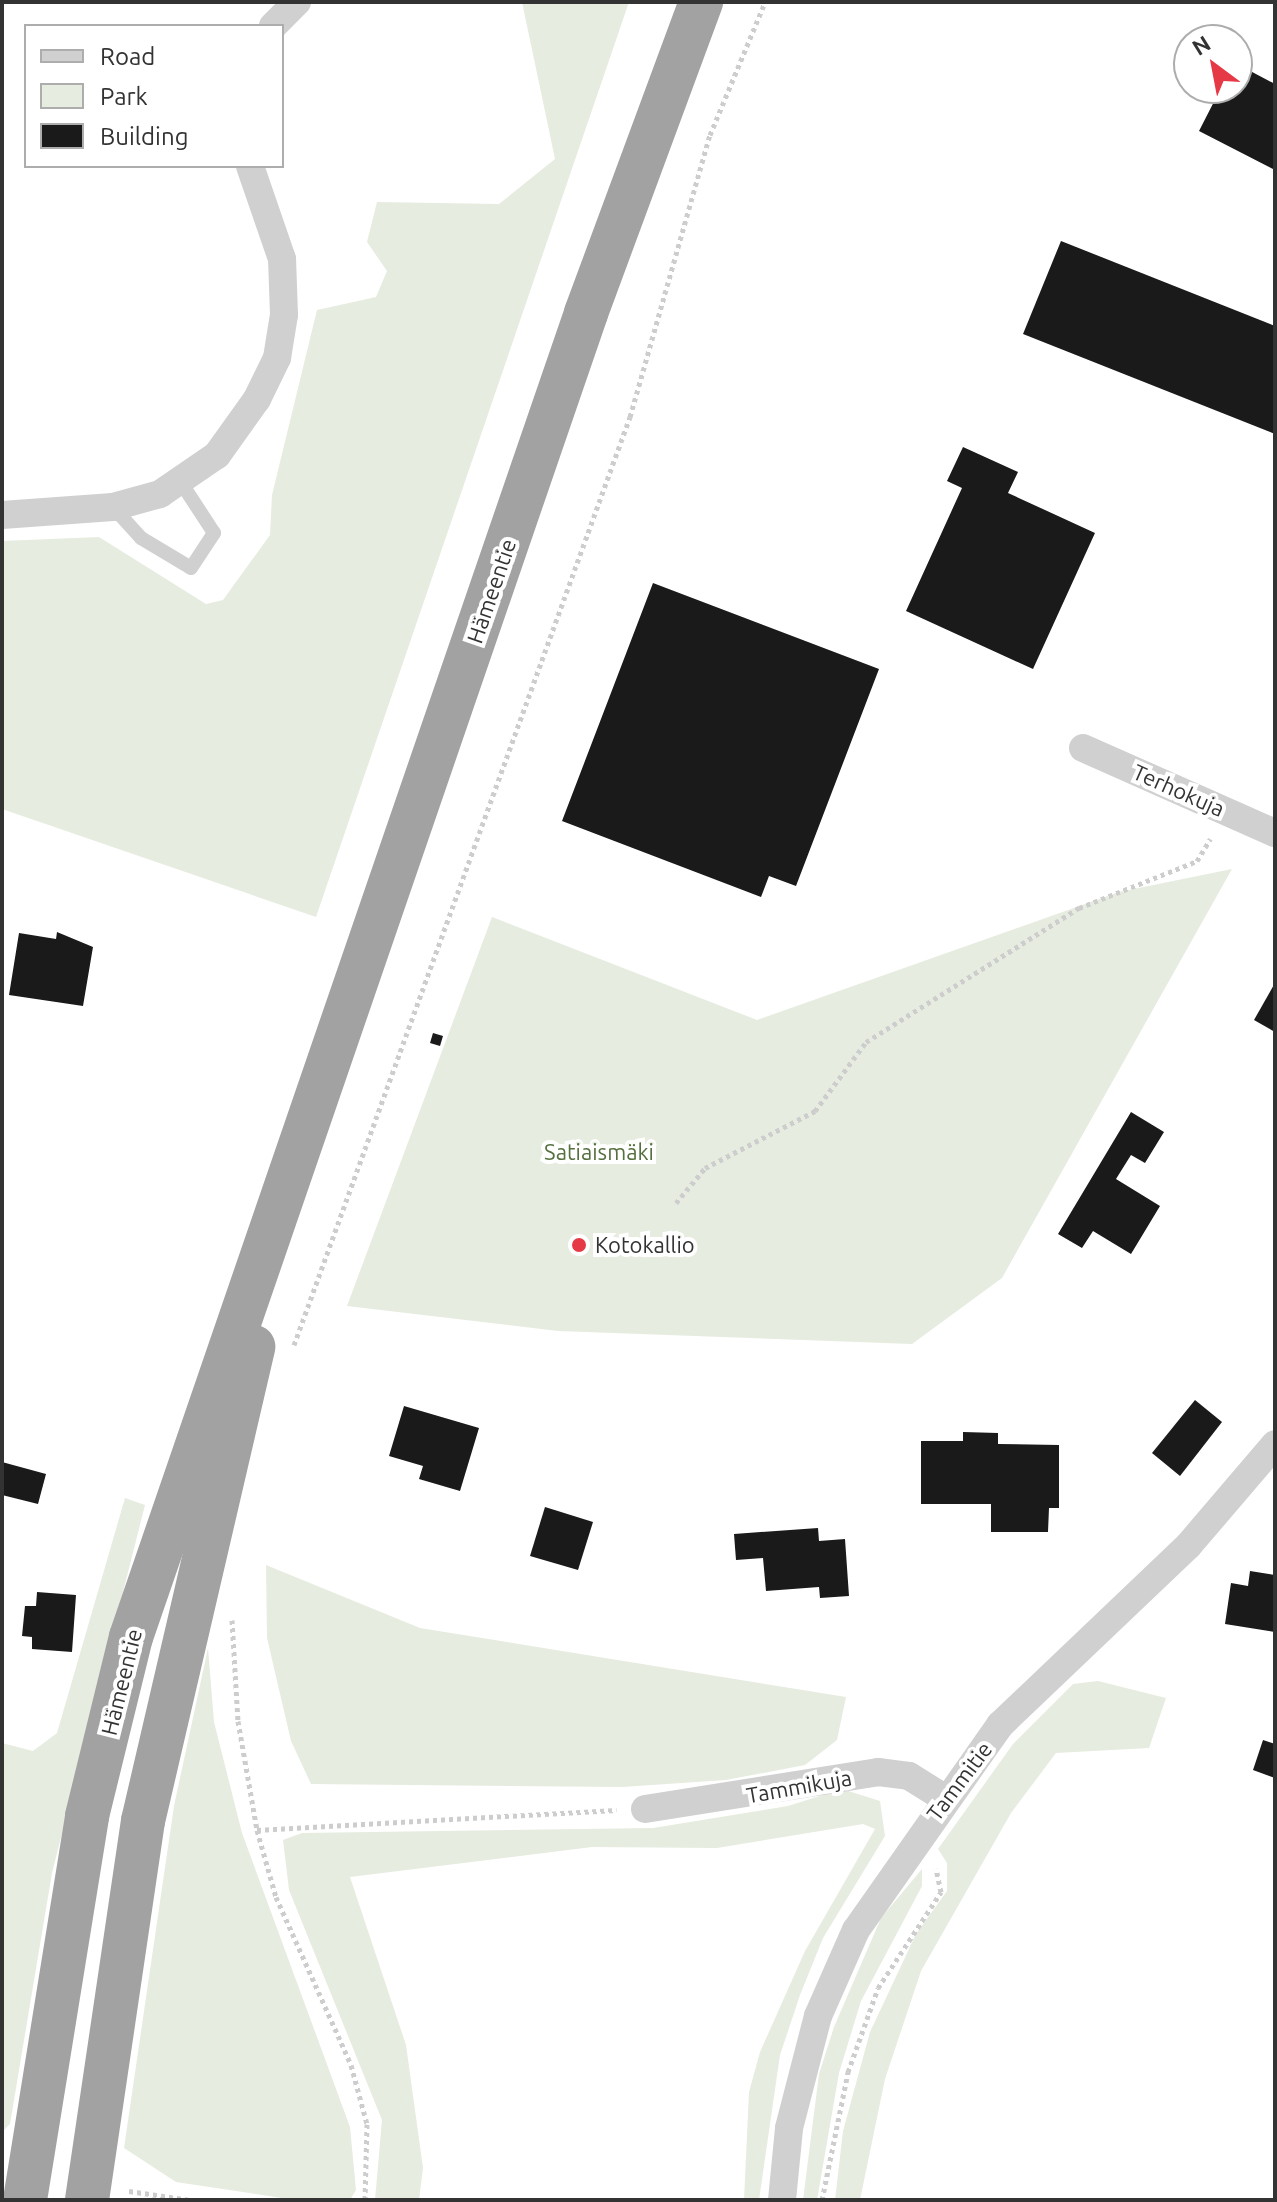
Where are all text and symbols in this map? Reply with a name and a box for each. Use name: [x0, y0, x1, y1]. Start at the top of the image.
legend: [24, 24, 284, 168]
north arrow: [1173, 24, 1253, 104]
text: N: [1187, 30, 1215, 60]
text: Road: [100, 43, 155, 70]
text: Park: [100, 83, 148, 110]
text: Building: [100, 123, 188, 150]
street label: Hämeentie: [461, 535, 521, 647]
street label: Terhokuja: [1129, 758, 1229, 822]
park label: Satiaismäki: [544, 1139, 654, 1165]
place label: Kotokallio: [595, 1232, 695, 1258]
marker: Kotokallio: [570, 1236, 588, 1254]
street label: Hämeentie: [95, 1626, 147, 1738]
street label: Tammitie: [921, 1736, 997, 1826]
street label: Tammikuja: [744, 1764, 854, 1808]

